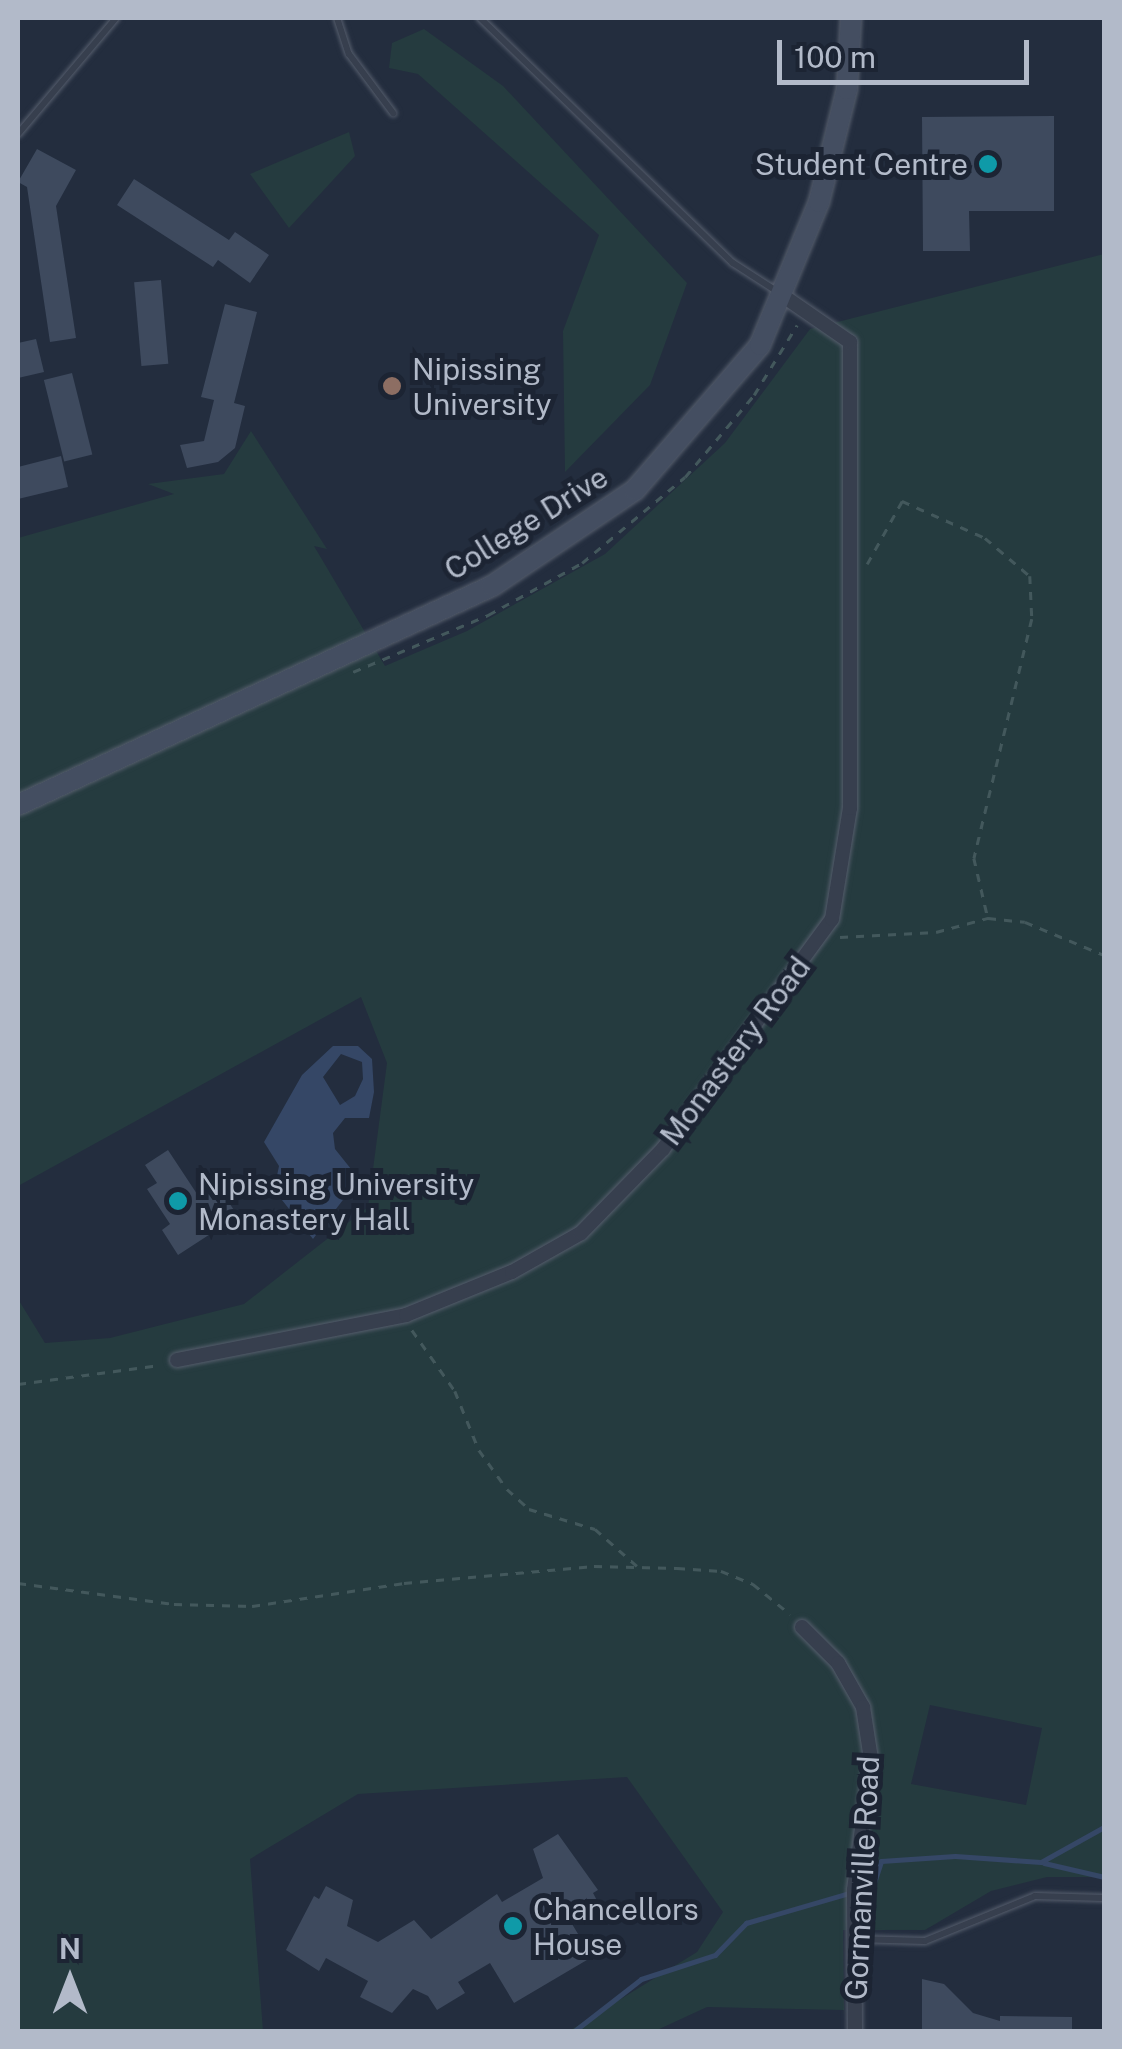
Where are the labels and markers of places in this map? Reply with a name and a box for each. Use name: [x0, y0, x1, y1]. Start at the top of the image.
place label: Student Centre: [755, 146, 968, 182]
marker: Student Centre: [977, 153, 999, 175]
place label: Nipissing University: [412, 351, 552, 422]
marker: Nipissing University: [381, 375, 403, 397]
place label: Nipissing University Monastery Hall: [198, 1166, 474, 1236]
marker: Nipissing University Monastery Hall: [167, 1190, 189, 1212]
place label: Chancellors House: [533, 1891, 699, 1962]
marker: Chancellors House: [502, 1915, 524, 1937]

